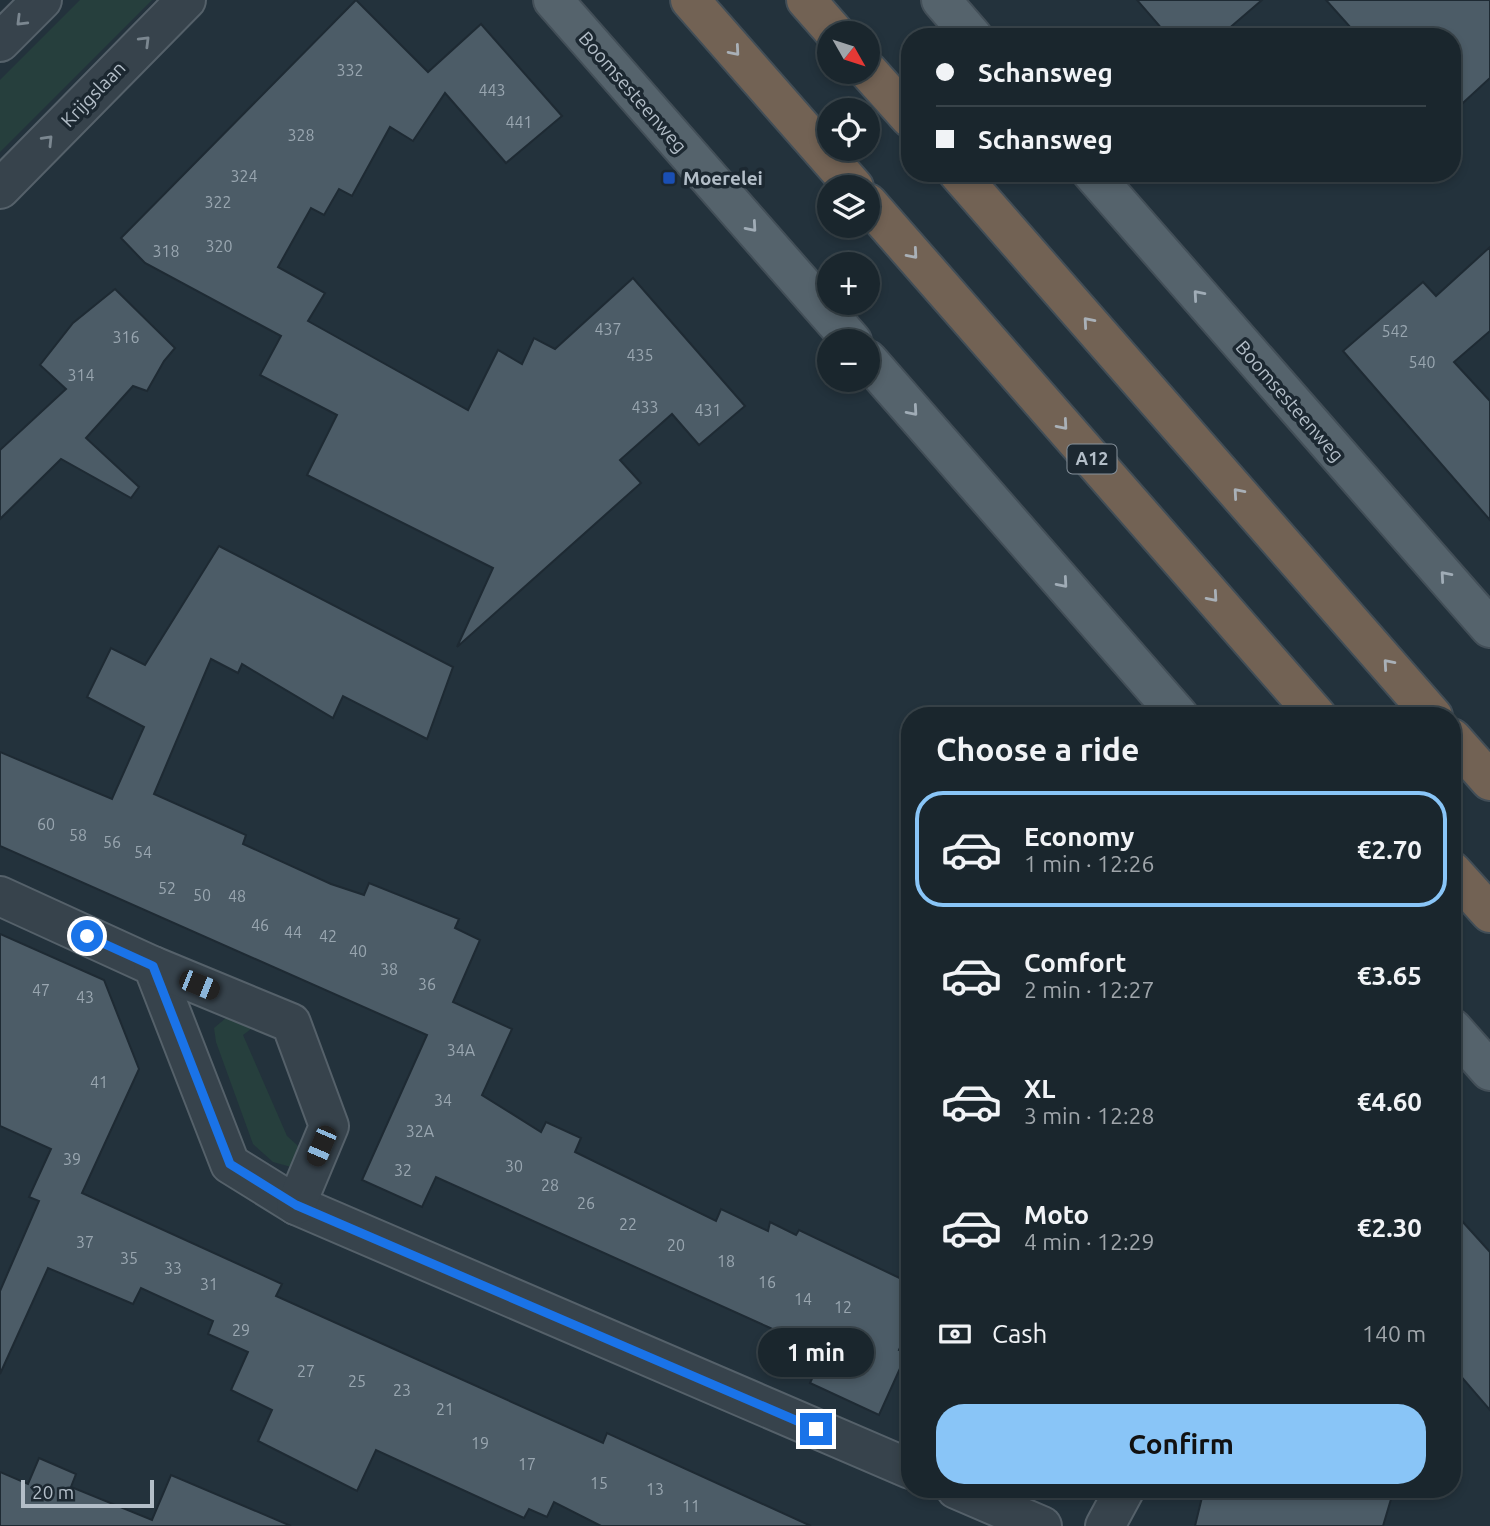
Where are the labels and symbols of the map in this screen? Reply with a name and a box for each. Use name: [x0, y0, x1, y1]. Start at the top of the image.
one-way arrow: [16, 12, 29, 25]
north arrow: [817, 21, 880, 84]
street label: Boomsesteenweg: [574, 27, 692, 157]
one-way arrow: [137, 36, 150, 49]
one-way arrow: [727, 43, 739, 56]
street label: Krijgslaan: [56, 57, 130, 131]
house number: 332: [336, 61, 364, 79]
house number: 443: [478, 81, 506, 99]
house number: 441: [505, 113, 533, 131]
house number: 328: [287, 126, 315, 144]
one-way arrow: [39, 136, 52, 149]
house number: 324: [230, 167, 258, 185]
place label: Moerelei: [683, 167, 763, 189]
marker: Moerelei: [661, 170, 677, 186]
house number: 322: [204, 193, 232, 211]
one-way arrow: [744, 219, 756, 232]
house number: 320: [205, 237, 233, 255]
house number: 318: [152, 242, 180, 260]
one-way arrow: [905, 246, 917, 259]
one-way arrow: [1194, 291, 1206, 304]
one-way arrow: [1084, 317, 1096, 330]
house number: 437: [594, 320, 622, 338]
house number: 542: [1381, 322, 1409, 340]
house number: 316: [112, 328, 140, 346]
street label: Boomsesteenweg: [1231, 336, 1349, 466]
house number: 435: [626, 346, 654, 364]
house number: 540: [1408, 353, 1436, 371]
house number: 314: [67, 366, 95, 384]
house number: 433: [631, 398, 659, 416]
house number: 431: [694, 401, 722, 419]
one-way arrow: [905, 403, 917, 416]
one-way arrow: [1055, 417, 1067, 430]
road number: A12: [1068, 444, 1116, 474]
one-way arrow: [1234, 488, 1246, 501]
one-way arrow: [1441, 572, 1453, 585]
one-way arrow: [1055, 574, 1067, 587]
one-way arrow: [1205, 588, 1217, 601]
one-way arrow: [1384, 660, 1396, 673]
house number: 60: [37, 815, 55, 833]
house number: 58: [69, 826, 87, 844]
house number: 56: [103, 833, 121, 851]
house number: 54: [134, 843, 152, 861]
house number: 52: [158, 879, 176, 897]
house number: 50: [193, 886, 211, 904]
house number: 48: [228, 887, 246, 905]
house number: 46: [251, 916, 269, 934]
route start: [71, 920, 103, 952]
house number: 44: [284, 923, 302, 941]
house number: 42: [319, 927, 337, 945]
house number: 40: [349, 942, 367, 960]
house number: 38: [380, 960, 398, 978]
car: [176, 967, 223, 1003]
house number: 36: [418, 975, 436, 993]
house number: 47: [32, 981, 50, 999]
house number: 43: [76, 988, 94, 1006]
house number: 34A: [447, 1041, 476, 1059]
house number: 41: [90, 1073, 108, 1091]
house number: 34: [434, 1091, 452, 1109]
house number: 32A: [406, 1122, 435, 1140]
car: [304, 1123, 339, 1169]
house number: 39: [63, 1150, 81, 1168]
house number: 30: [505, 1157, 523, 1175]
house number: 32: [394, 1161, 412, 1179]
house number: 28: [541, 1176, 559, 1194]
house number: 26: [577, 1194, 595, 1212]
house number: 22: [619, 1215, 637, 1233]
house number: 37: [76, 1233, 94, 1251]
house number: 20: [667, 1236, 685, 1254]
house number: 35: [120, 1249, 138, 1267]
house number: 18: [717, 1252, 735, 1270]
house number: 33: [164, 1259, 182, 1277]
house number: 16: [758, 1273, 776, 1291]
house number: 31: [200, 1275, 218, 1293]
house number: 14: [794, 1290, 812, 1308]
house number: 12: [834, 1298, 852, 1316]
house number: 29: [232, 1321, 250, 1339]
callout: 1 min: [758, 1328, 874, 1376]
house number: 27: [297, 1362, 315, 1380]
house number: 25: [348, 1372, 366, 1390]
house number: 23: [393, 1381, 411, 1399]
house number: 21: [436, 1400, 454, 1418]
route end: [800, 1413, 832, 1445]
house number: 19: [471, 1434, 489, 1452]
house number: 17: [518, 1455, 536, 1473]
house number: 15: [590, 1474, 608, 1492]
scale bar: [21, 1477, 154, 1509]
house number: 13: [646, 1480, 664, 1498]
house number: 11: [682, 1497, 700, 1515]

